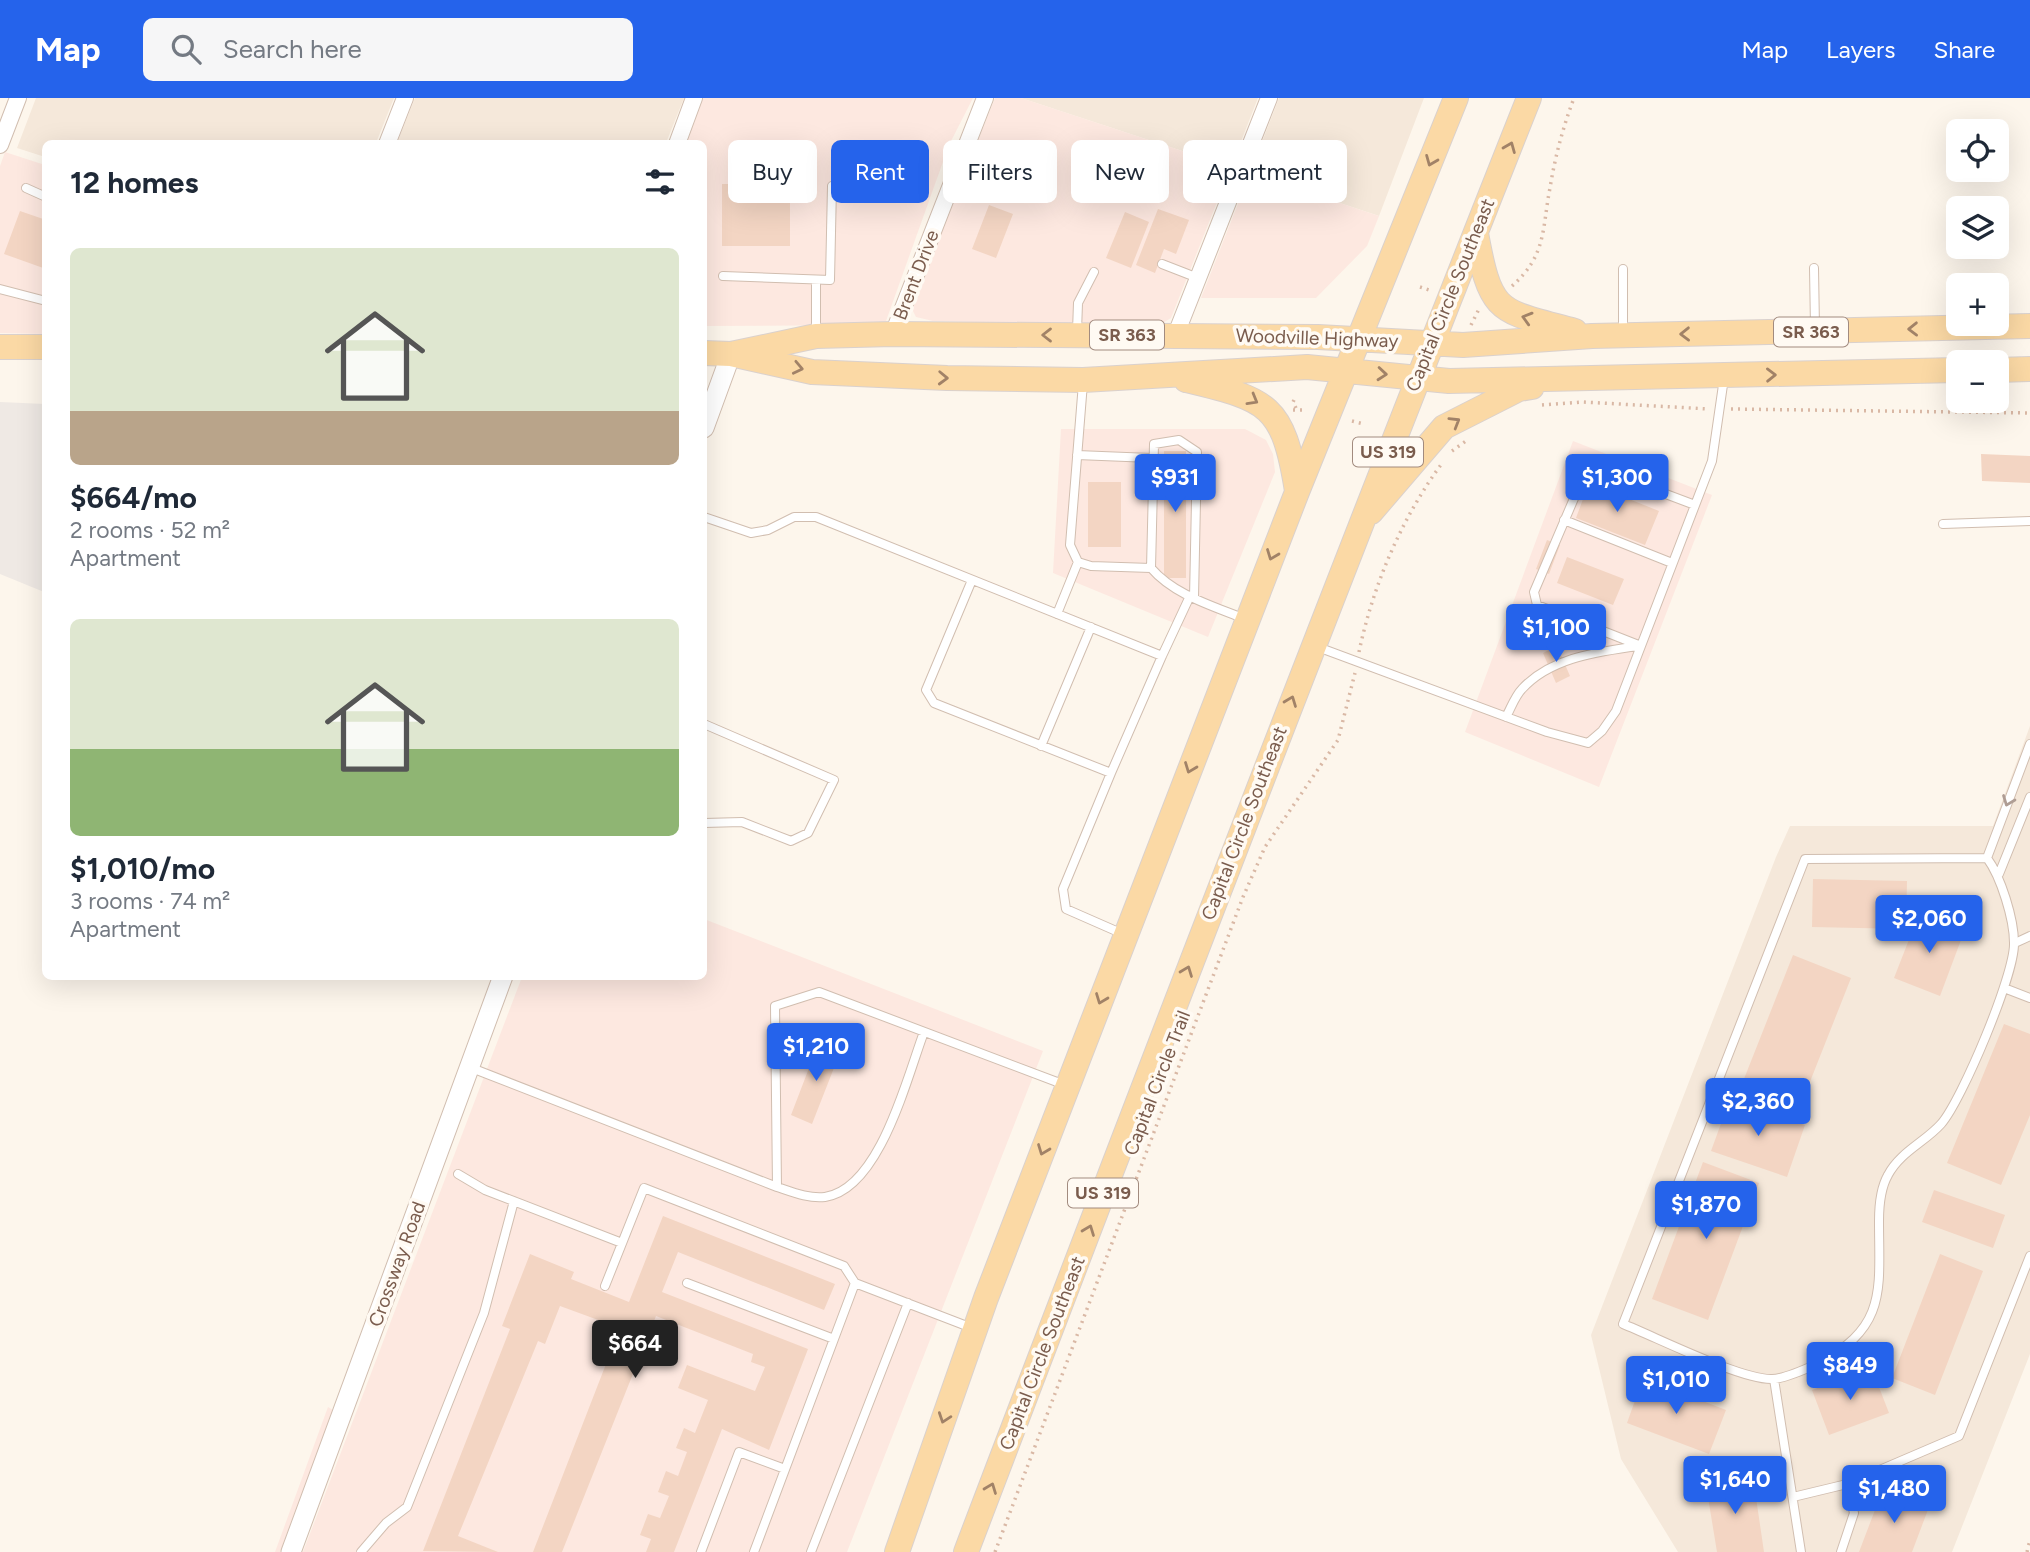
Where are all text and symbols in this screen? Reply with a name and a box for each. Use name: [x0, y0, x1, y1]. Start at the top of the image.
search box: [143, 18, 633, 81]
text: Map: [35, 30, 101, 69]
icon: search: [167, 30, 205, 68]
text: Search here: [223, 33, 362, 65]
text: Map: [1741, 35, 1788, 64]
text: Layers: [1826, 35, 1895, 64]
text: Share: [1933, 35, 1995, 64]
map controls: [1946, 119, 2009, 413]
button: locate: [1946, 119, 2009, 182]
chip: Buy: [728, 140, 817, 203]
chip: Rent: [831, 140, 929, 203]
chip: Filters: [943, 140, 1057, 203]
chip: New: [1071, 140, 1169, 203]
chip: Apartment: [1183, 140, 1347, 203]
one-way arrow: [1501, 141, 1515, 153]
one-way arrow: [1425, 155, 1439, 167]
icon: filters: [641, 163, 679, 201]
text: 12 homes: [70, 164, 198, 201]
street label: Capital Circle Southeast: [1401, 195, 1499, 395]
button: layers: [1946, 196, 2009, 259]
street label: Brent Drive: [888, 227, 944, 323]
button: +: [1946, 273, 2009, 336]
icon: home: [312, 293, 438, 419]
one-way arrow: [1521, 311, 1533, 326]
road number: SR 363: [1774, 318, 1848, 346]
road number: SR 363: [1090, 320, 1164, 349]
one-way arrow: [1907, 321, 1918, 336]
street label: Woodville Highway: [1235, 324, 1399, 352]
one-way arrow: [1680, 326, 1690, 342]
one-way arrow: [1041, 327, 1052, 343]
button: −: [1946, 350, 2009, 413]
one-way arrow: [792, 360, 804, 375]
one-way arrow: [1377, 366, 1388, 381]
one-way arrow: [1766, 367, 1777, 382]
one-way arrow: [938, 370, 949, 386]
one-way arrow: [1246, 392, 1259, 405]
one-way arrow: [1447, 417, 1460, 430]
road number: US 319: [1353, 438, 1423, 466]
pin: $931: [1134, 454, 1216, 514]
pin: $1,300: [1560, 454, 1674, 514]
text: $931: [1151, 463, 1199, 491]
text: $1,300: [1582, 463, 1652, 491]
text: $664/mo: [70, 479, 197, 516]
text: 2 rooms · 52 m²: [70, 516, 230, 544]
text: Apartment: [70, 544, 181, 572]
one-way arrow: [1267, 549, 1281, 561]
pin: $1,100: [1499, 604, 1613, 664]
text: $1,100: [1522, 613, 1590, 641]
icon: home: [312, 664, 438, 790]
one-way arrow: [1282, 696, 1296, 708]
street label: Capital Circle Southeast: [1196, 723, 1292, 923]
one-way arrow: [1185, 761, 1199, 773]
one-way arrow: [2003, 795, 2017, 807]
text: $1,010/mo: [70, 850, 215, 887]
text: 3 rooms · 74 m²: [70, 887, 230, 915]
pin: $2,060: [1872, 896, 1986, 955]
text: $2,060: [1891, 904, 1967, 932]
text: Apartment: [70, 915, 181, 943]
one-way arrow: [1179, 966, 1193, 978]
one-way arrow: [1095, 993, 1109, 1005]
street label: Capital Circle Trail: [1119, 1007, 1195, 1159]
pin: $1,210: [759, 1024, 873, 1083]
text: $1,210: [783, 1032, 849, 1060]
pin: $2,360: [1701, 1079, 1815, 1138]
text: $2,360: [1721, 1087, 1795, 1115]
one-way arrow: [1037, 1143, 1051, 1155]
road number: US 319: [1068, 1178, 1138, 1208]
pin: $1,870: [1649, 1182, 1763, 1241]
text: $1,870: [1671, 1190, 1741, 1218]
street label: Crossway Road: [364, 1198, 430, 1330]
one-way arrow: [1081, 1224, 1095, 1236]
street label: Capital Circle Southeast: [994, 1253, 1090, 1453]
pin: $664: [594, 1320, 676, 1380]
text: $664: [608, 1329, 662, 1357]
pin: $849: [1809, 1342, 1891, 1402]
text: $849: [1823, 1351, 1877, 1379]
pin: $1,010: [1619, 1356, 1733, 1416]
text: $1,010: [1642, 1365, 1710, 1393]
one-way arrow: [938, 1411, 952, 1423]
pin: $1,640: [1678, 1456, 1792, 1516]
text: $1,640: [1699, 1465, 1771, 1493]
pin: $1,480: [1837, 1466, 1951, 1525]
text: $1,480: [1858, 1474, 1930, 1502]
one-way arrow: [982, 1483, 996, 1495]

